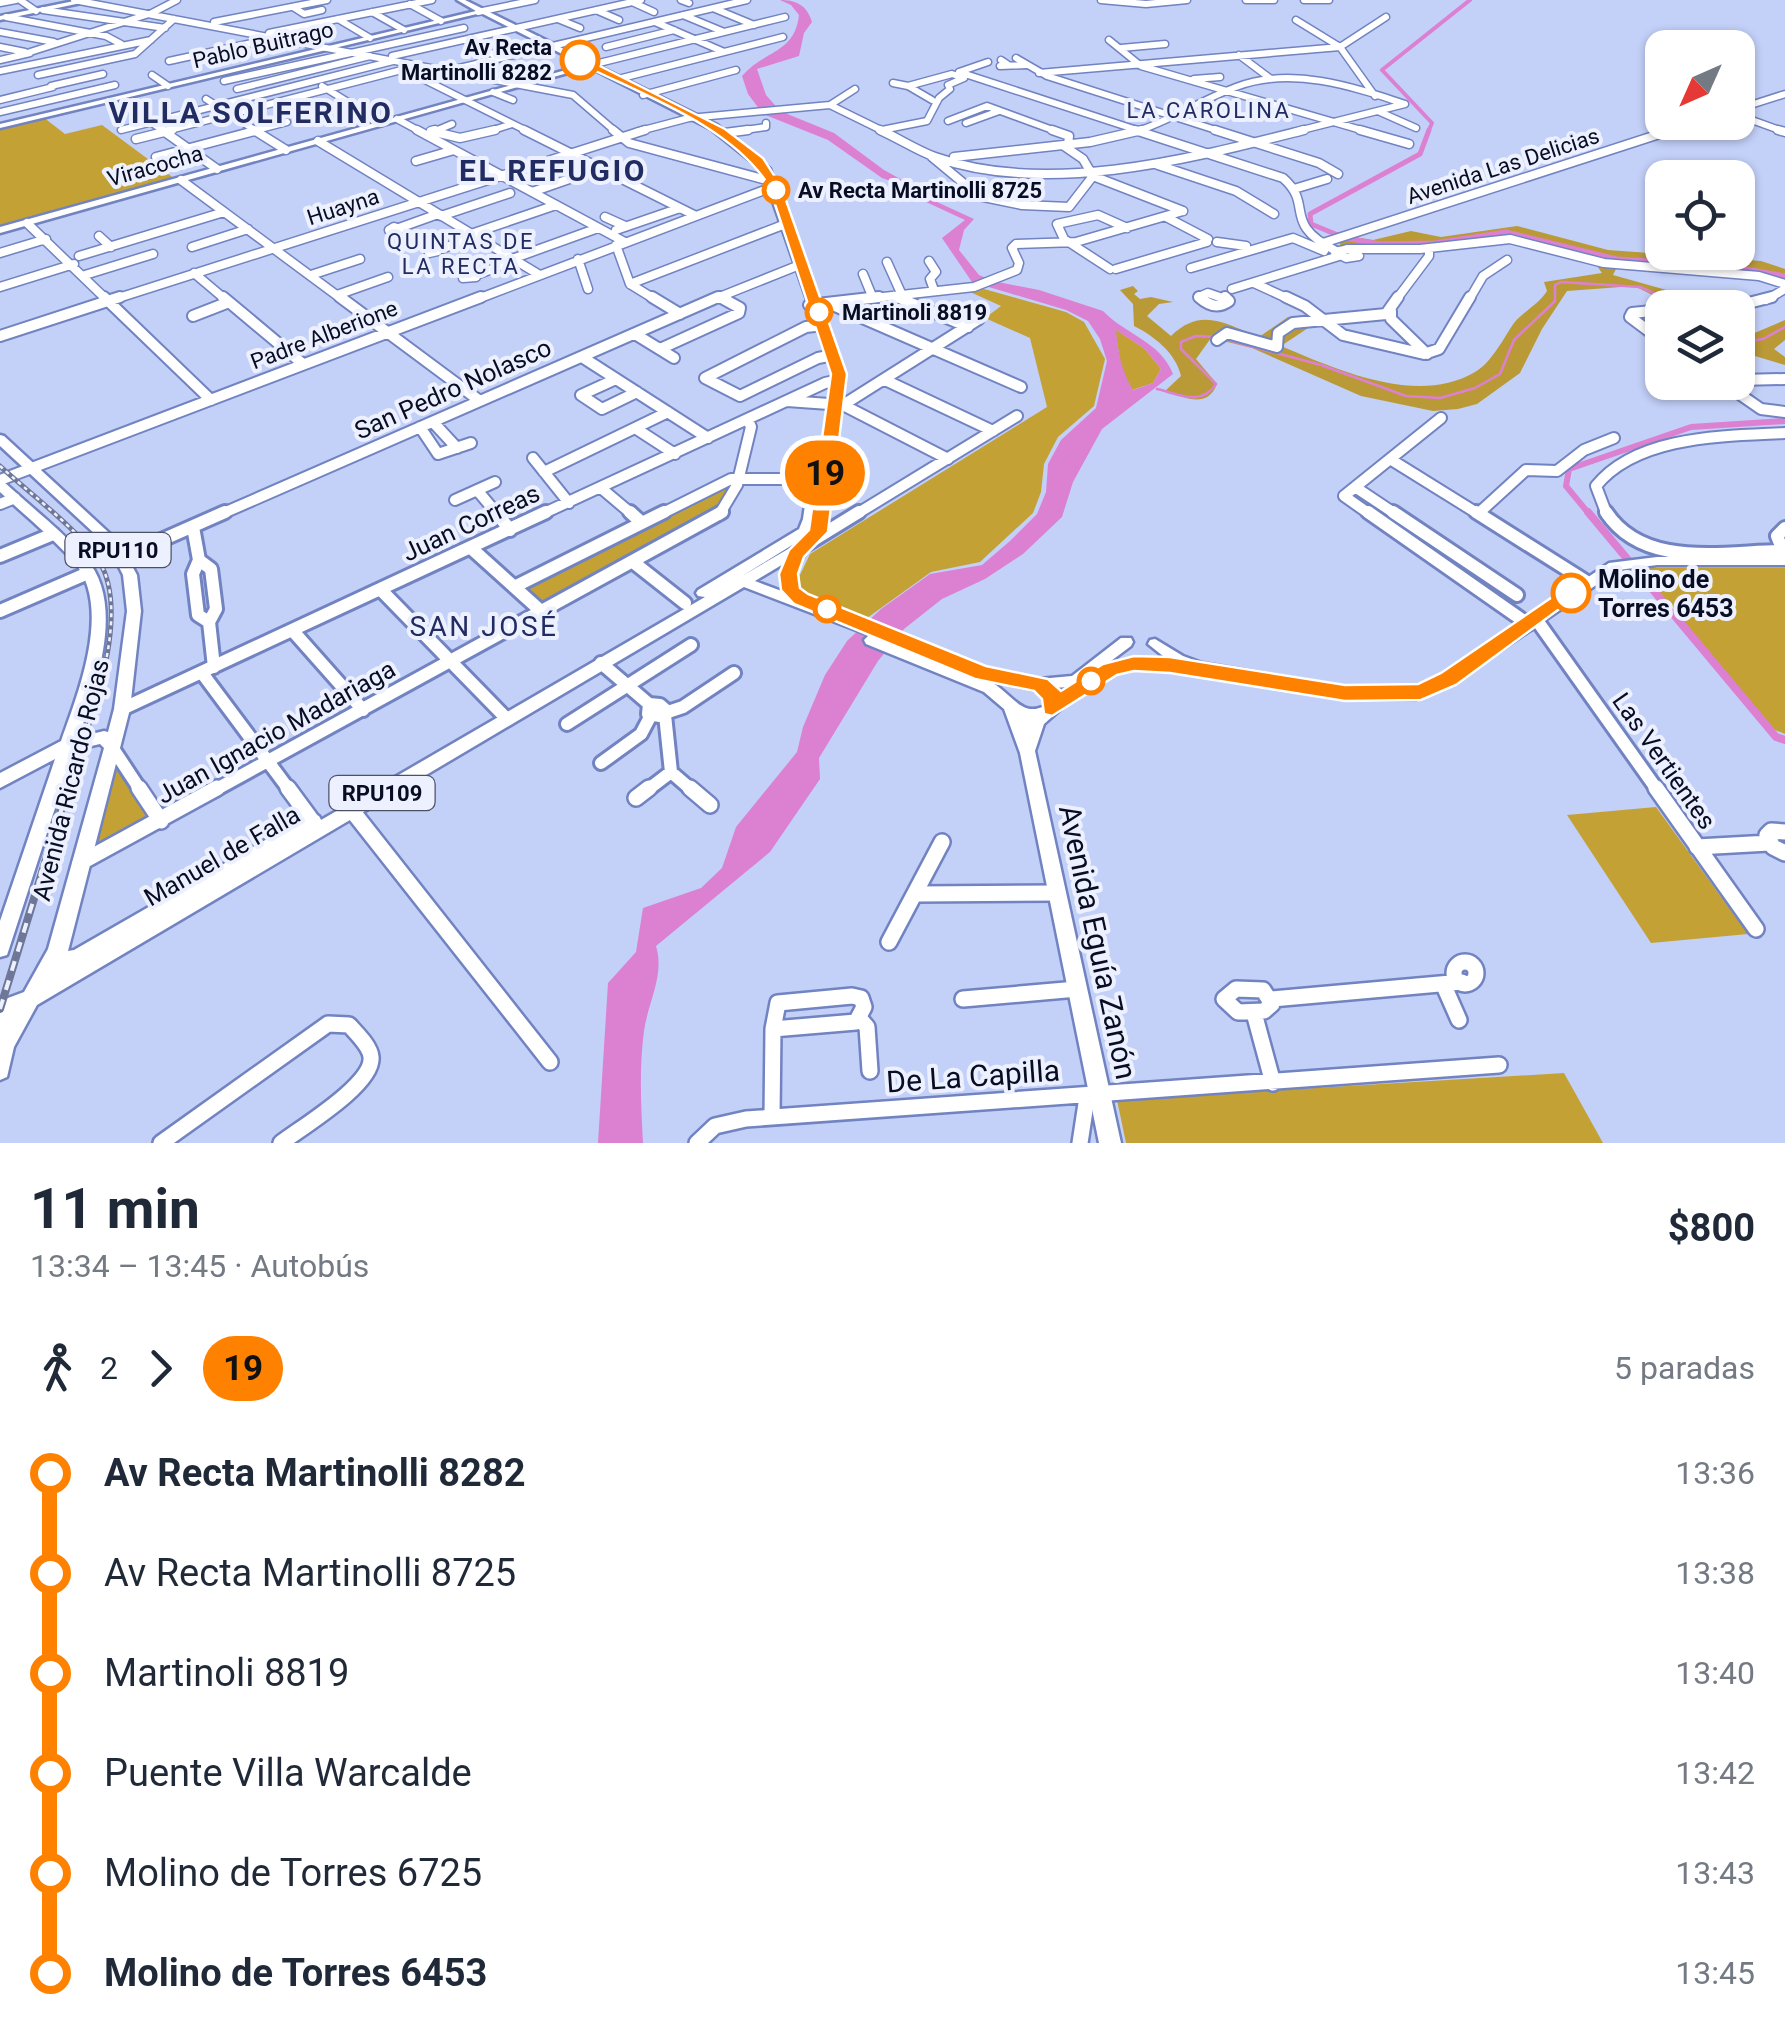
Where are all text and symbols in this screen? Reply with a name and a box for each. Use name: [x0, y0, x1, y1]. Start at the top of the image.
street label: Pablo Buitrago: [190, 17, 336, 73]
north arrow: [1645, 30, 1755, 140]
map controls: [1645, 30, 1755, 400]
place label: Av Recta Martinolli 8282: [401, 35, 552, 85]
marker: Av Recta Martinolli 8282: [561, 41, 599, 79]
district label: VILLA SOLFERINO: [109, 95, 393, 130]
district label: LA CAROLINA: [1127, 98, 1291, 123]
street label: Avenida Las Delicias: [1404, 123, 1602, 209]
street label: Viracocha: [104, 140, 206, 192]
district label: EL REFUGIO: [459, 153, 647, 188]
button: locate: [1645, 160, 1755, 270]
marker: Av Recta Martinolli 8725: [763, 177, 789, 203]
place label: Av Recta Martinolli 8725: [798, 178, 1042, 203]
street label: Huayna: [304, 184, 382, 230]
district label: QUINTAS DE LA RECTA: [387, 229, 535, 279]
button: layers: [1645, 290, 1755, 400]
street label: Padre Alberione: [247, 295, 401, 375]
marker: Martinoli 8819: [806, 299, 832, 325]
place label: Martinoli 8819: [842, 300, 987, 325]
street label: San Pedro Nolasco: [350, 333, 556, 445]
line badge: 19: [780, 440, 870, 506]
text: 19: [805, 453, 845, 494]
street label: Juan Correas: [398, 479, 544, 567]
road number: RPU110: [66, 533, 170, 567]
place label: Molino de Torres 6453: [1598, 565, 1734, 623]
marker: Molino de Torres 6453: [1552, 574, 1590, 612]
unlabelled marker: [814, 596, 840, 622]
district label: SAN JOSÉ: [409, 610, 559, 643]
street label: Juan Ignacio Madariaga: [152, 654, 400, 810]
street label: Avenida Ricardo Rojas: [27, 656, 115, 904]
unlabelled marker: [1078, 668, 1104, 694]
street label: Las Vertientes: [1606, 687, 1722, 835]
road number: RPU109: [330, 776, 434, 810]
street label: Manuel de Falla: [139, 800, 305, 912]
street label: Avenida Eguía Zanón: [1052, 802, 1144, 1082]
street label: De La Capilla: [885, 1052, 1061, 1100]
text: 11 min: [30, 1177, 200, 1241]
text: $800: [1668, 1206, 1755, 1250]
text: 13:34 – 13:45 · Autobús: [30, 1247, 369, 1285]
icon: walk: [30, 1341, 85, 1396]
icon: forward: [133, 1341, 188, 1396]
text: 19: [223, 1348, 263, 1389]
text: 2: [100, 1349, 118, 1387]
text: 5 paradas: [1614, 1349, 1755, 1387]
text: Av Recta Martinolli 8282: [104, 1451, 526, 1495]
text: 13:36: [1675, 1454, 1755, 1492]
text: Av Recta Martinolli 8725: [104, 1551, 516, 1595]
text: 13:38: [1675, 1554, 1755, 1592]
text: Martinoli 8819: [104, 1651, 349, 1695]
text: 13:40: [1675, 1654, 1755, 1692]
text: Puente Villa Warcalde: [104, 1751, 472, 1795]
text: 13:42: [1675, 1754, 1755, 1792]
text: Molino de Torres 6725: [104, 1851, 482, 1895]
text: 13:43: [1675, 1854, 1755, 1892]
text: Molino de Torres 6453: [104, 1951, 487, 1995]
text: 13:45: [1675, 1954, 1755, 1992]

